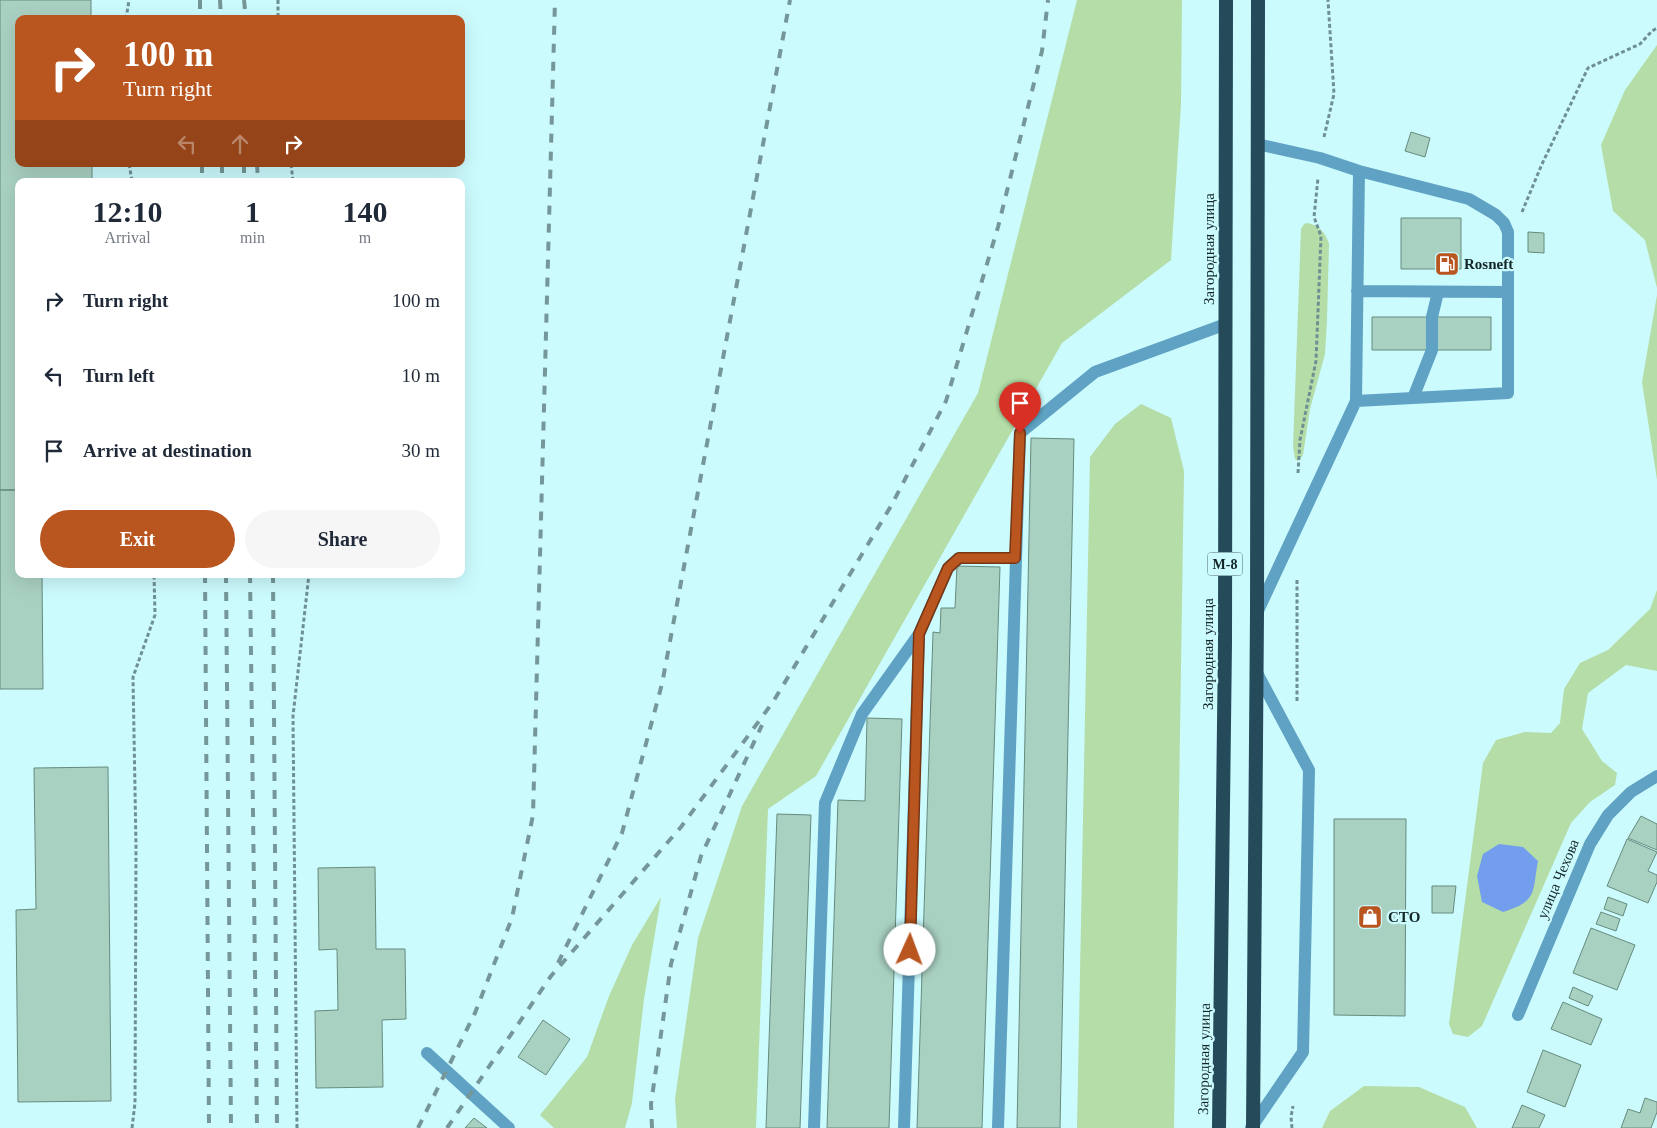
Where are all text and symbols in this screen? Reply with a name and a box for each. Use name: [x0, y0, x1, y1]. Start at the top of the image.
icon: right: [40, 35, 105, 100]
text: 100 m: [123, 35, 213, 74]
text: Turn right: [123, 76, 212, 101]
icon: left: [173, 130, 201, 158]
icon: ahead: [226, 130, 254, 158]
icon: right: [279, 130, 307, 158]
street label: Загородная улица: [1201, 193, 1217, 305]
text: 12:10: [93, 195, 163, 228]
text: 1: [245, 195, 260, 228]
text: 140: [342, 195, 387, 228]
text: Arrival: [104, 229, 151, 246]
text: min: [240, 229, 265, 246]
text: m: [359, 229, 371, 246]
fuel station icon: Rosneft: [1434, 251, 1460, 277]
place label: Rosneft: [1464, 256, 1513, 272]
icon: right: [40, 287, 68, 315]
text: Turn right: [83, 290, 168, 311]
text: 100 m: [392, 290, 440, 311]
icon: left: [40, 362, 68, 390]
text: Turn left: [83, 365, 155, 386]
text: 10 m: [401, 365, 440, 386]
pin: [999, 382, 1041, 433]
icon: arrive: [1006, 389, 1034, 417]
icon: arrive: [40, 437, 68, 465]
text: Arrive at destination: [83, 440, 252, 461]
text: 30 m: [401, 440, 440, 461]
button: Exit: [40, 510, 235, 568]
button: Share: [245, 510, 440, 568]
road number: М-8: [1208, 552, 1242, 576]
street label: Загородная улица: [1200, 598, 1216, 710]
street label: улица Чехова: [1534, 836, 1582, 921]
shop icon: СТО: [1357, 904, 1383, 930]
place label: СТО: [1388, 909, 1420, 925]
position arrow: [883, 923, 935, 975]
street label: Загородная улица: [1195, 1003, 1213, 1115]

